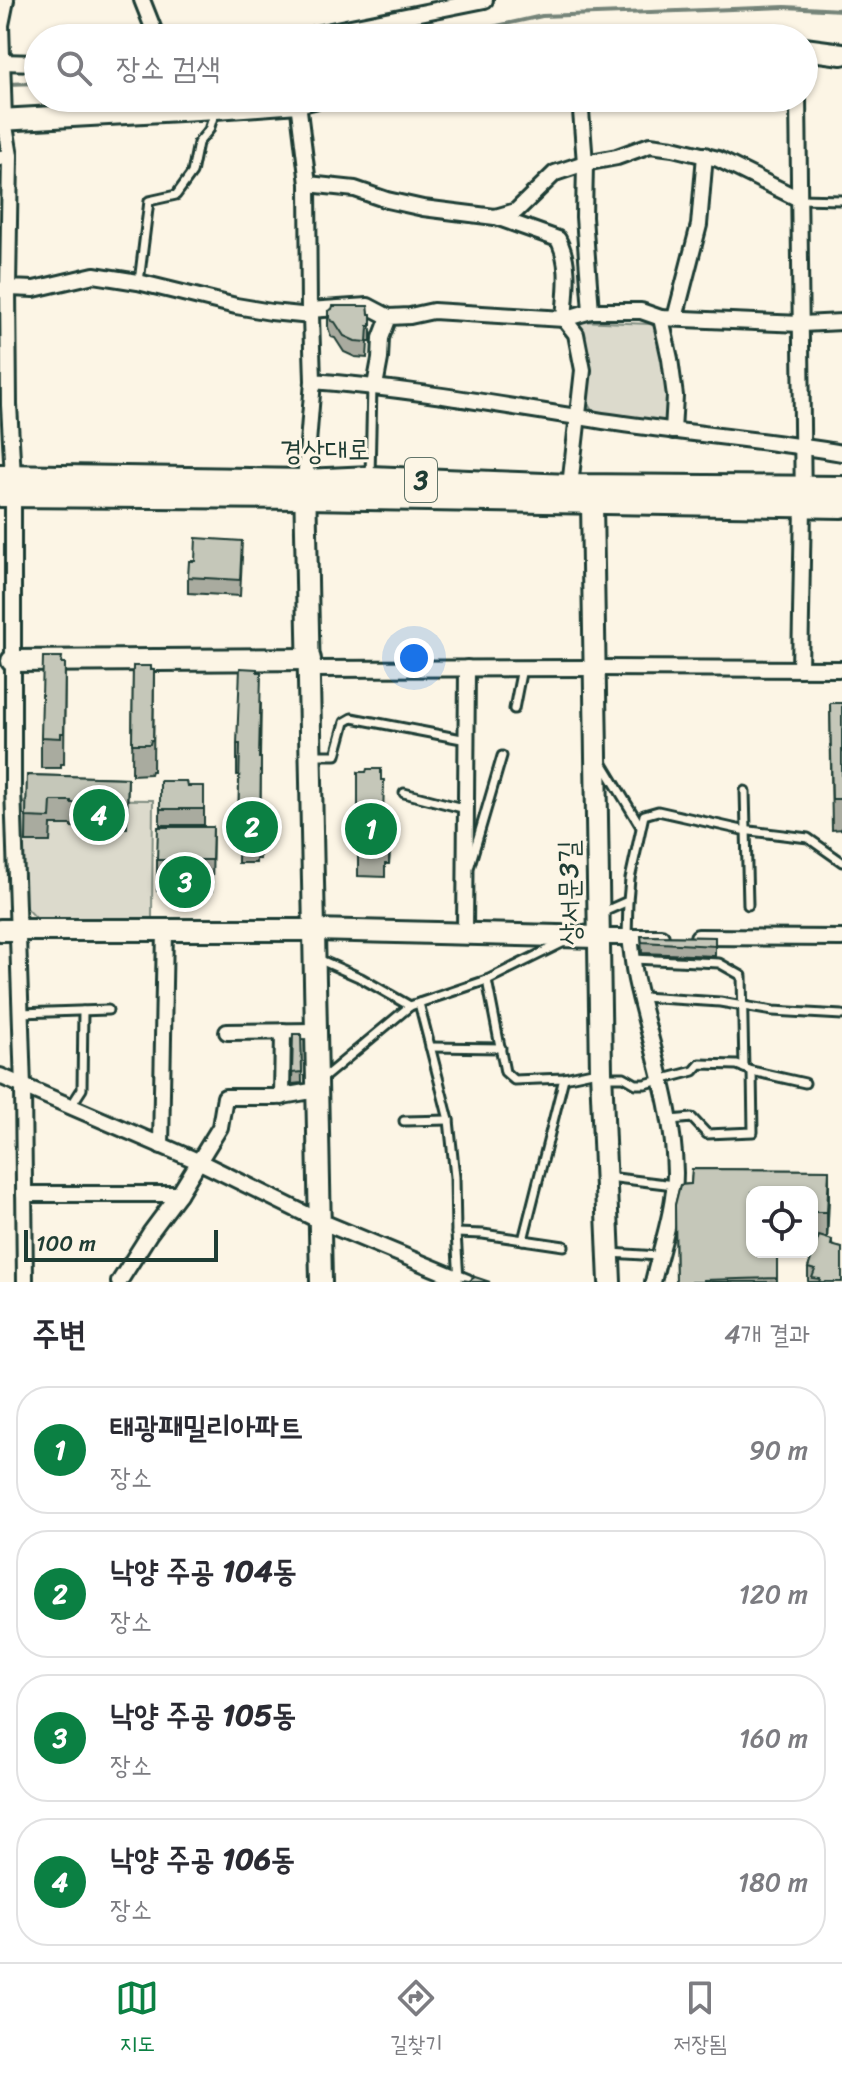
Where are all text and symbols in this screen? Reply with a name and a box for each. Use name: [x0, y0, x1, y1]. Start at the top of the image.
search box: [24, 24, 818, 112]
text: 장소 검색: [116, 41, 220, 95]
icon: search: [52, 46, 96, 90]
street label: 경상대로: [280, 425, 370, 475]
road number: 3: [405, 458, 437, 502]
your location: [394, 638, 434, 678]
pin: 4: [73, 785, 125, 845]
pin: 2: [226, 797, 278, 857]
pin: 1: [345, 799, 397, 859]
street label: 상서문3길: [544, 840, 594, 946]
pin: 3: [159, 852, 211, 912]
map controls: [746, 1186, 818, 1258]
button: locate: [746, 1186, 818, 1258]
text: 100 m: [36, 1224, 96, 1263]
scale bar: [24, 1226, 218, 1262]
text: 주변: [32, 1304, 87, 1364]
text: 4개 결과: [724, 1311, 810, 1357]
text: 태광패밀리아파트: [110, 1400, 303, 1454]
text: 1: [54, 1427, 66, 1473]
text: 90 m: [749, 1427, 808, 1473]
text: 장소: [110, 1454, 152, 1500]
text: 낙양 주공 104동: [110, 1544, 297, 1598]
text: 2: [52, 1571, 68, 1617]
text: 120 m: [739, 1571, 808, 1617]
text: 장소: [110, 1598, 152, 1644]
text: 낙양 주공 105동: [110, 1688, 296, 1742]
text: 3: [53, 1715, 67, 1761]
text: 160 m: [739, 1715, 808, 1761]
text: 장소: [110, 1742, 152, 1788]
text: 낙양 주공 106동: [110, 1832, 295, 1886]
text: 4: [52, 1859, 68, 1905]
text: 180 m: [738, 1859, 808, 1905]
text: 장소: [110, 1886, 152, 1932]
tab: 지도: [115, 1976, 159, 2063]
tab: 길찾기: [390, 1976, 443, 2063]
tab: 저장됨: [674, 1976, 727, 2063]

